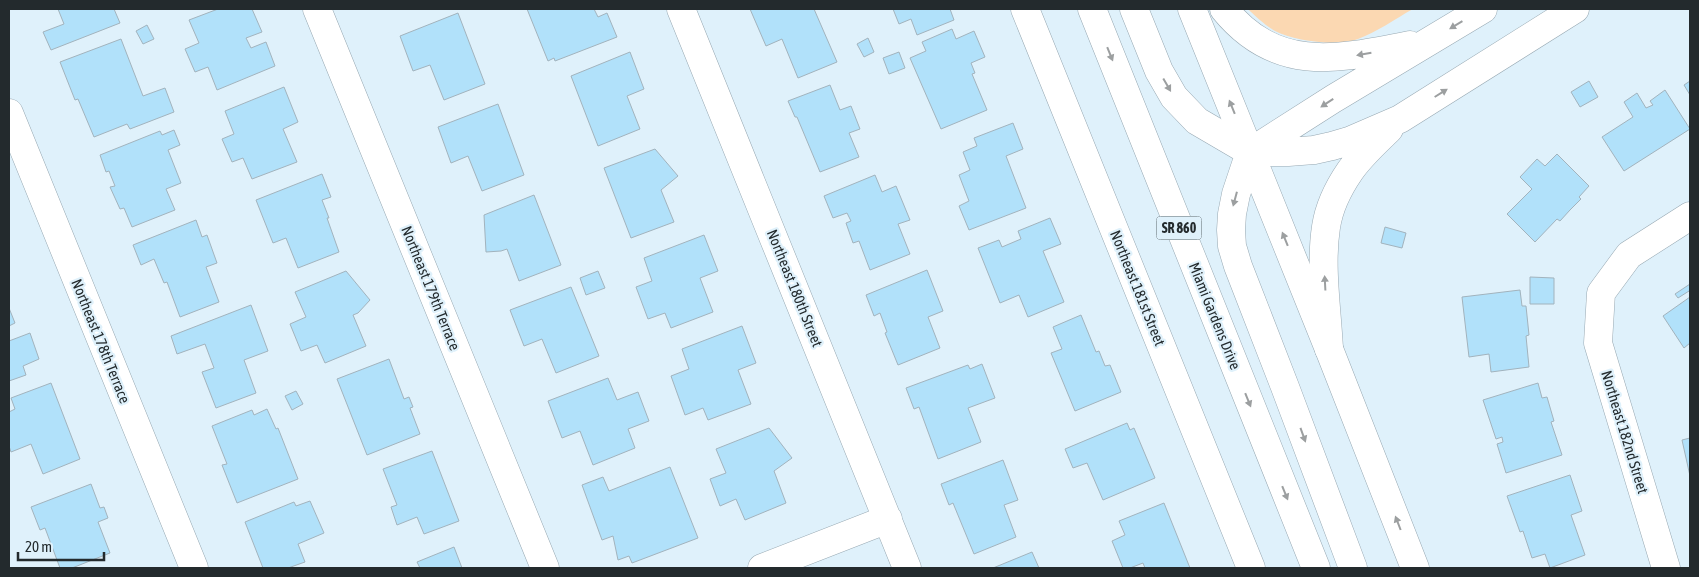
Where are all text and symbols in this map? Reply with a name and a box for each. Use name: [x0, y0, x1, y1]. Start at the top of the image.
one-way arrow: [1449, 21, 1462, 30]
one-way arrow: [1106, 47, 1114, 62]
one-way arrow: [1355, 50, 1371, 58]
one-way arrow: [1163, 79, 1172, 92]
one-way arrow: [1434, 88, 1447, 97]
one-way arrow: [1320, 98, 1334, 108]
one-way arrow: [1228, 99, 1236, 114]
one-way arrow: [1231, 191, 1239, 206]
road number: SR 860: [1156, 217, 1202, 240]
street label: Northeast 179th Terrace: [398, 223, 464, 353]
street label: Northeast 180th Street: [764, 227, 826, 349]
street label: Northeast 181st Street: [1107, 228, 1169, 348]
one-way arrow: [1280, 232, 1288, 246]
street label: Miami Gardens Drive: [1186, 260, 1244, 372]
one-way arrow: [1321, 275, 1329, 291]
street label: Northeast 178th Terrace: [68, 276, 134, 406]
street label: Northeast 182nd Street: [1598, 368, 1652, 496]
one-way arrow: [1244, 393, 1252, 408]
one-way arrow: [1300, 428, 1307, 443]
one-way arrow: [1282, 486, 1290, 500]
one-way arrow: [1393, 515, 1401, 530]
scale bar: [18, 530, 104, 562]
text: 20 m: [25, 538, 52, 555]

